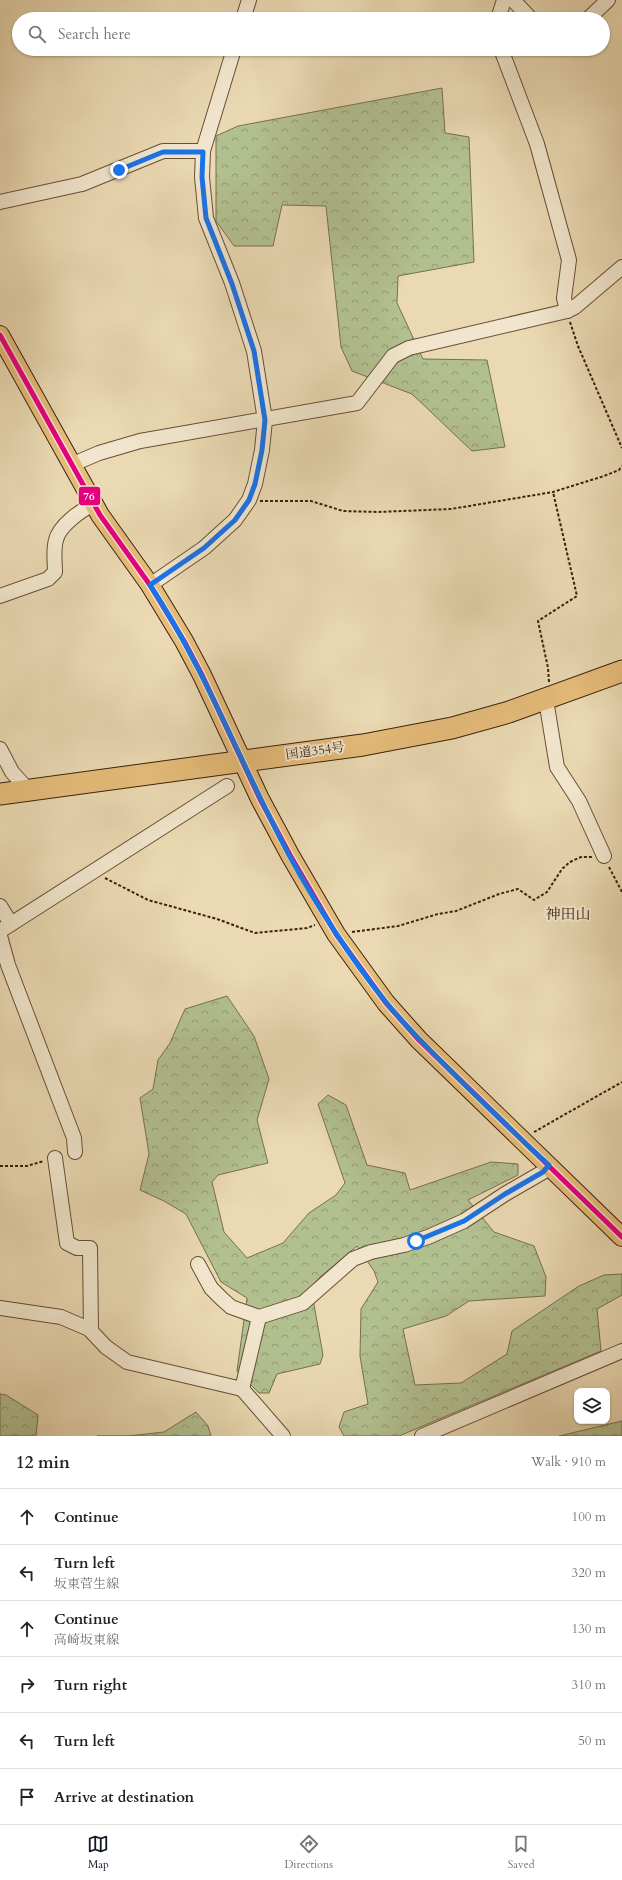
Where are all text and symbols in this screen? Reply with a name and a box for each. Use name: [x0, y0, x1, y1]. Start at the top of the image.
search box: [12, 12, 610, 56]
icon: search: [26, 23, 48, 45]
text: Search here: [58, 24, 131, 44]
route end: [110, 161, 128, 179]
line badge: 76: [78, 486, 101, 506]
text: 76: [83, 489, 95, 504]
street label: 国道354号: [285, 738, 345, 764]
district label: 神田山: [545, 904, 591, 924]
route start: [407, 1232, 425, 1250]
map controls: [574, 1388, 610, 1424]
button: layers: [574, 1388, 610, 1424]
text: 12 min: [16, 1451, 70, 1474]
text: Walk · 910 m: [531, 1453, 606, 1471]
icon: ahead: [16, 1506, 38, 1528]
text: Continue: [54, 1507, 119, 1527]
text: 100 m: [572, 1508, 606, 1526]
text: Turn left: [54, 1553, 115, 1573]
icon: left: [16, 1562, 38, 1584]
text: 320 m: [572, 1564, 606, 1582]
text: 坂東菅生線: [54, 1575, 119, 1593]
text: Continue: [54, 1609, 119, 1629]
icon: ahead: [16, 1618, 38, 1640]
text: 130 m: [572, 1620, 606, 1638]
text: 高崎坂東線: [54, 1631, 119, 1649]
icon: right: [16, 1674, 38, 1696]
text: Turn right: [54, 1675, 127, 1695]
text: 310 m: [572, 1676, 606, 1694]
icon: left: [16, 1730, 38, 1752]
text: Turn left: [54, 1731, 115, 1751]
text: 50 m: [578, 1732, 606, 1750]
icon: arrive: [16, 1786, 38, 1808]
text: Arrive at destination: [54, 1787, 194, 1807]
tab: Map: [87, 1833, 109, 1872]
tab: Directions: [284, 1833, 333, 1872]
tab: Saved: [508, 1833, 535, 1872]

